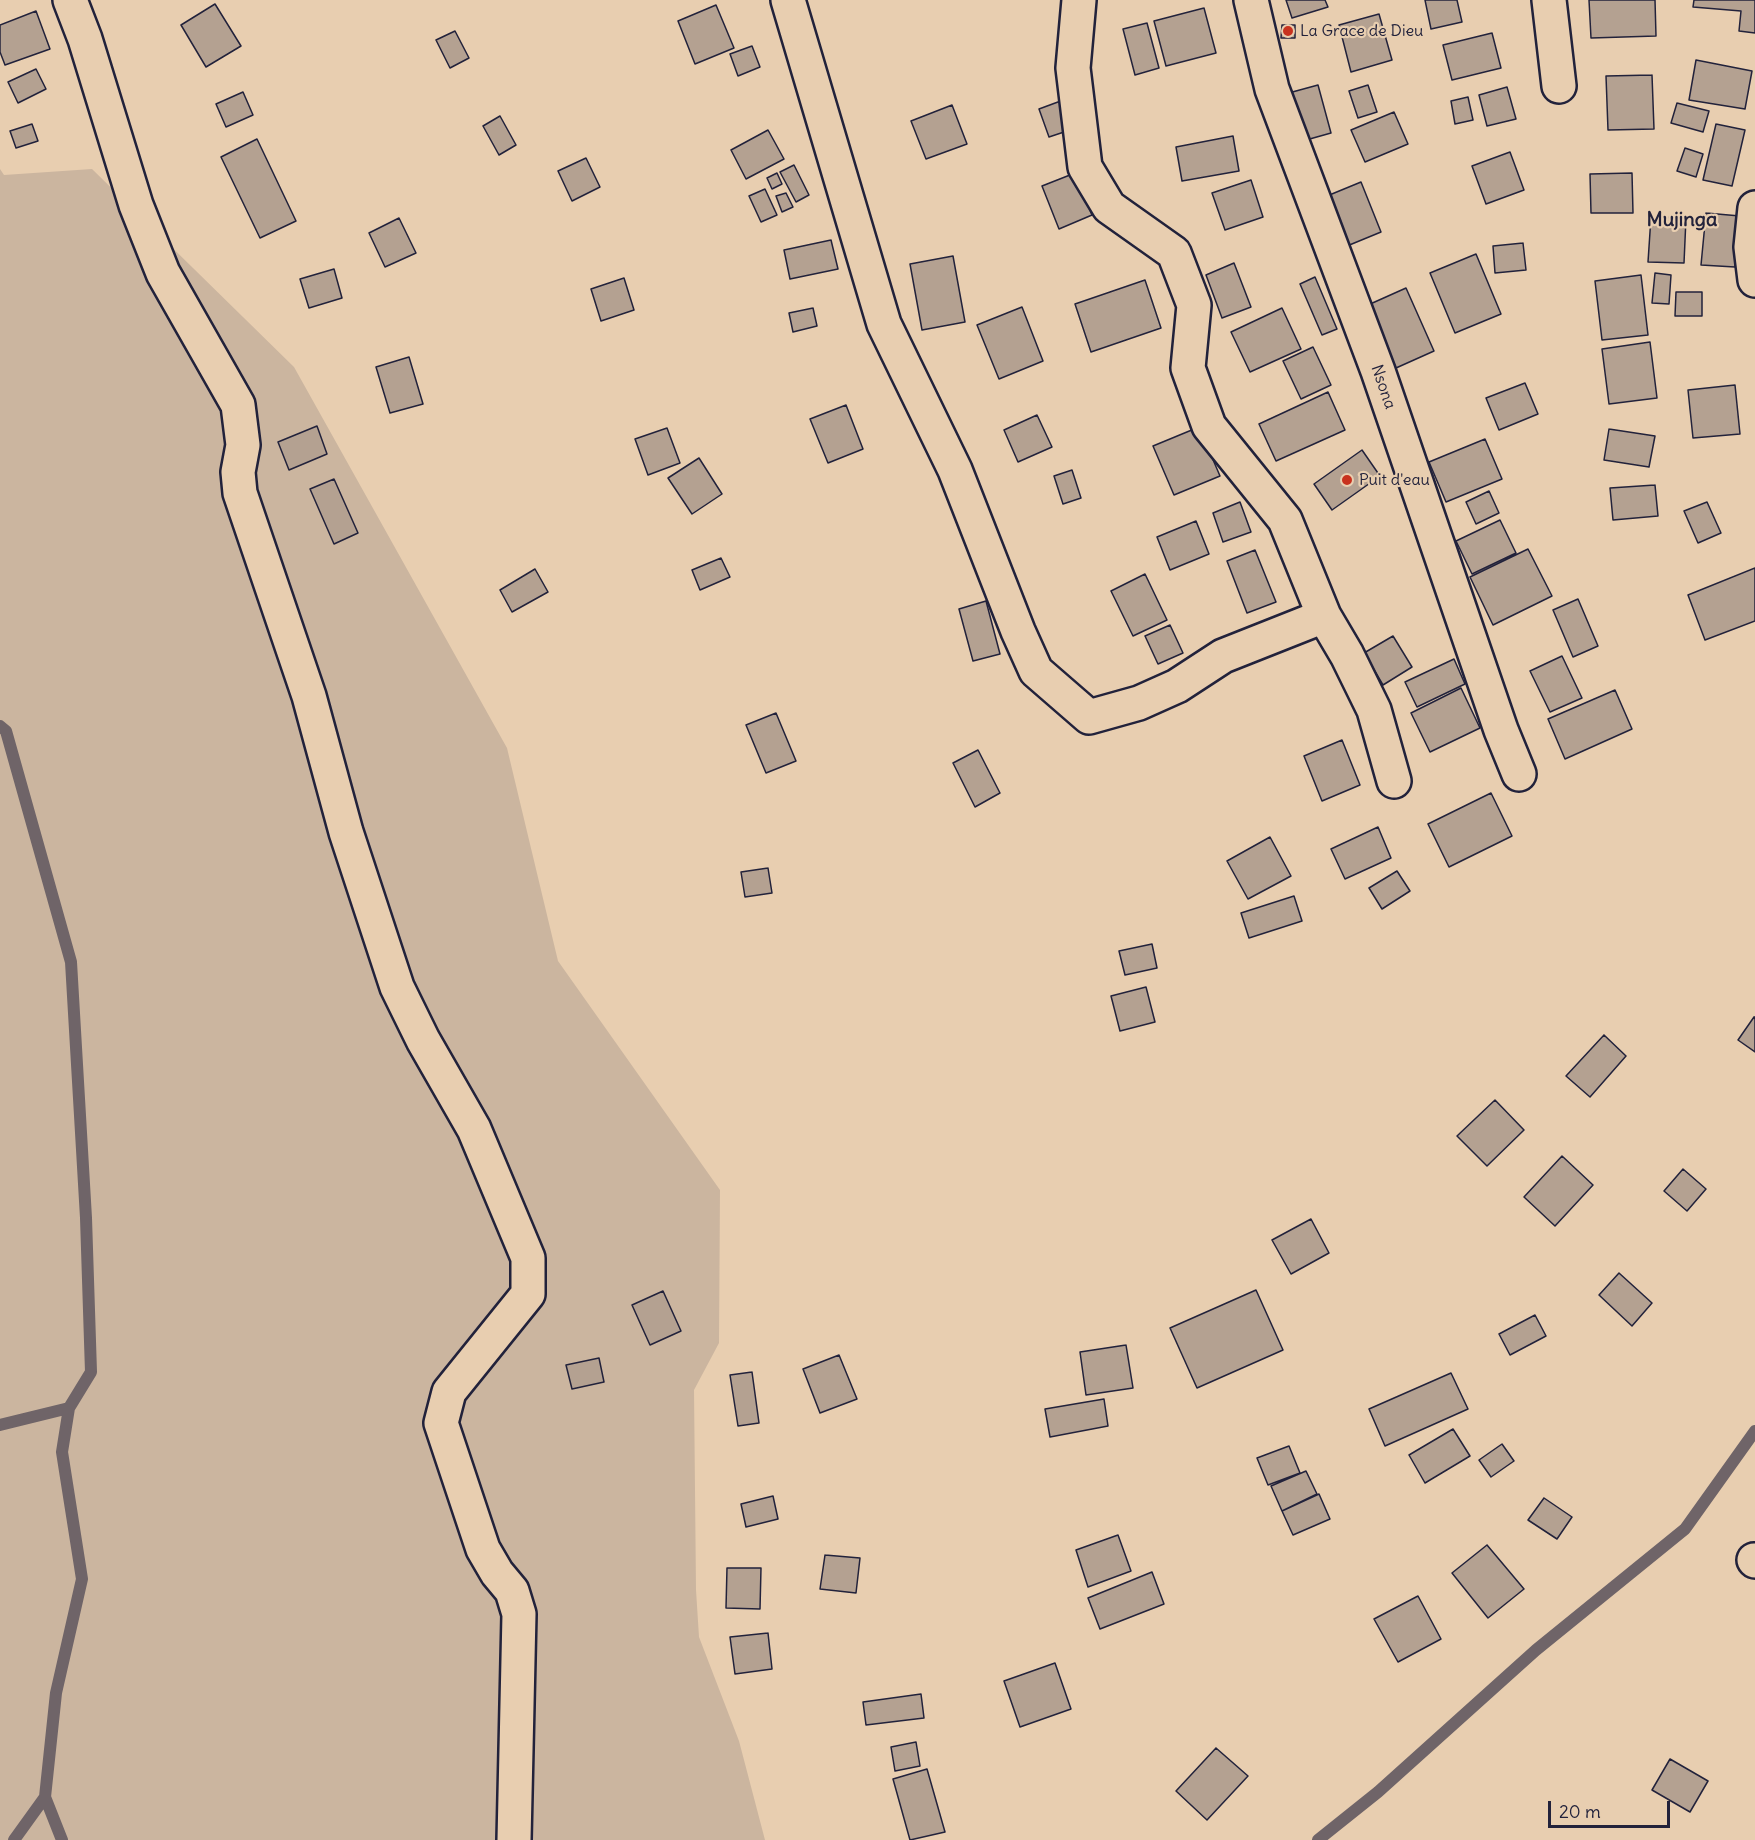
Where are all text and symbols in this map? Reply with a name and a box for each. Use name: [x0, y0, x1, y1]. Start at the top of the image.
place label: La Grace de Dieu: [1300, 21, 1423, 41]
marker: La Grace de Dieu: [1281, 24, 1295, 38]
district label: Mujinga: [1647, 208, 1717, 232]
street label: Nsona: [1366, 362, 1400, 412]
place label: Puit d'eau: [1359, 470, 1430, 490]
marker: Puit d'eau: [1340, 473, 1354, 487]
scale bar: [1551, 1789, 1672, 1827]
text: 20 m: [1559, 1800, 1601, 1823]

